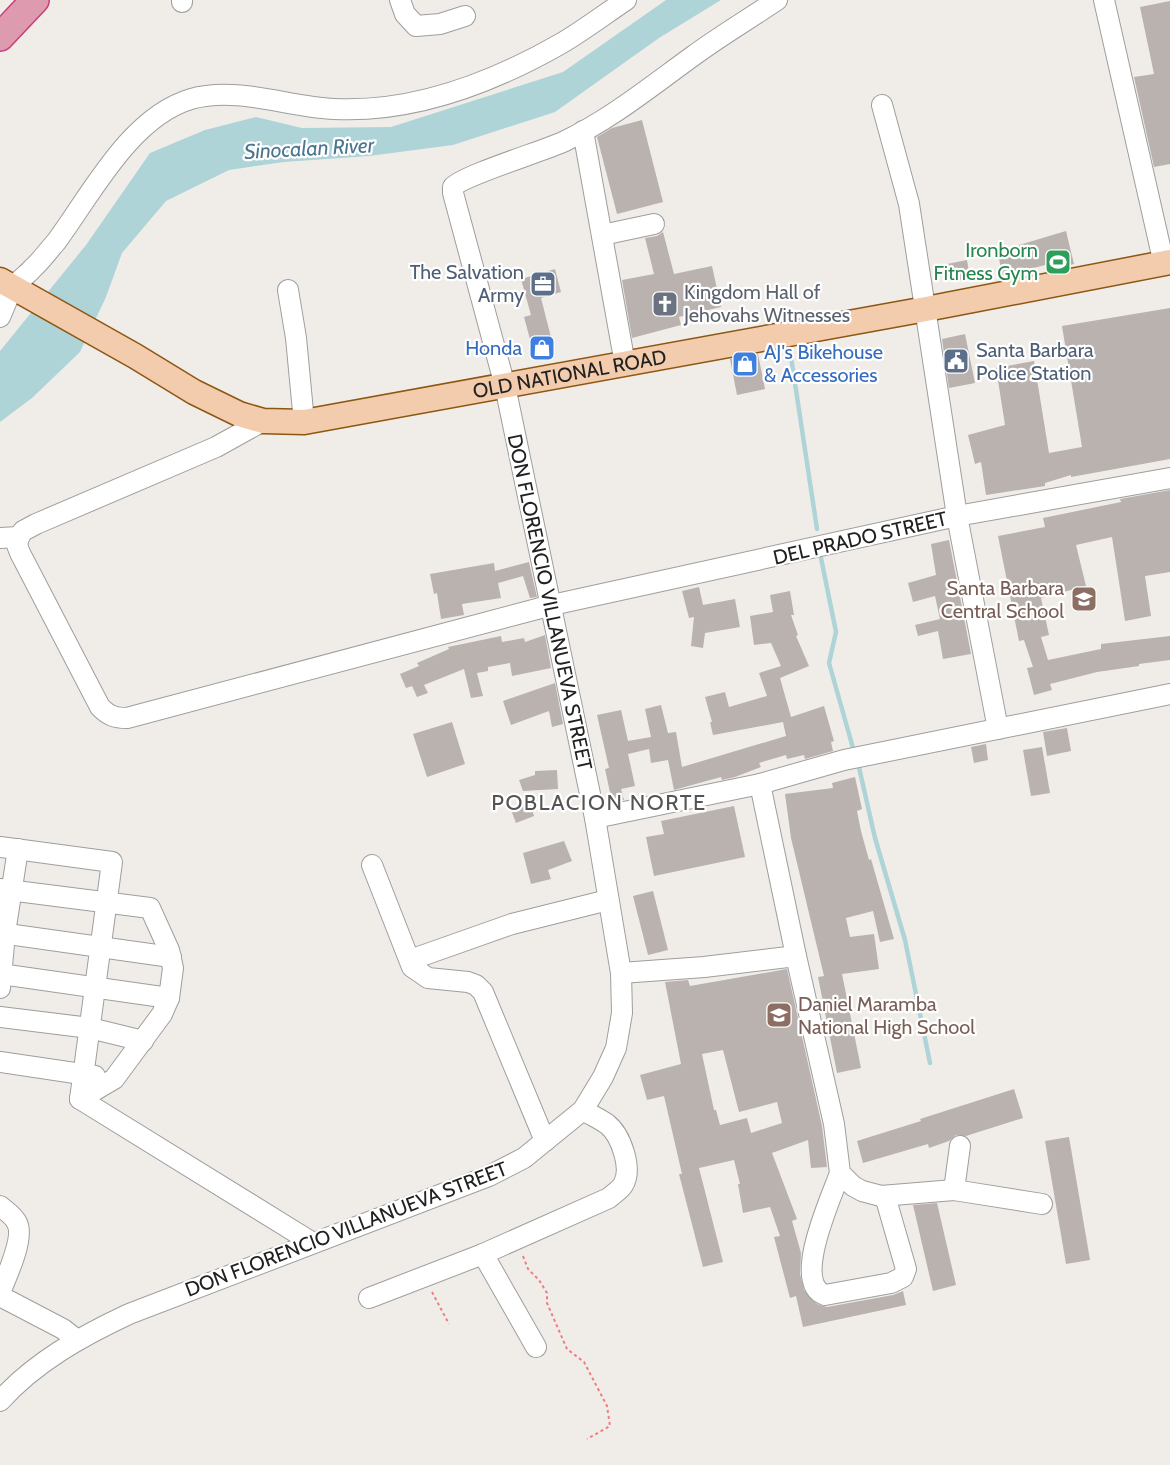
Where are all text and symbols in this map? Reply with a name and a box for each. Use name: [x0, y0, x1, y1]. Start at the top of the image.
water label: Sinocalan River: [243, 132, 376, 164]
place label: Ironborn Fitness Gym: [933, 238, 1038, 285]
sports icon: Ironborn Fitness Gym: [1043, 247, 1073, 277]
place label: The Salvation Army: [410, 260, 524, 307]
office icon: The Salvation Army: [528, 269, 558, 299]
place label: Kingdom Hall of Jehovahs Witnesses: [683, 280, 850, 327]
church icon: Kingdom Hall of Jehovahs Witnesses: [650, 289, 680, 319]
shop icon: Honda: [527, 333, 557, 363]
place label: Honda: [465, 336, 522, 360]
place label: Santa Barbara Police Station: [976, 338, 1094, 385]
place label: AJ's Bikehouse & Accessories: [764, 340, 883, 387]
street label: OLD NATIONAL ROAD: [471, 344, 668, 403]
public building icon: Santa Barbara Police Station: [941, 346, 971, 376]
shop icon: AJ's Bikehouse & Accessories: [730, 349, 760, 379]
street label: DON FLORENCIO VILLANUEVA STREET: [503, 432, 597, 773]
street label: DEL PRADO STREET: [771, 506, 950, 570]
place label: Santa Barbara Central School: [941, 576, 1064, 623]
school or university icon: Santa Barbara Central School: [1069, 584, 1099, 614]
district label: POBLACION NORTE: [491, 789, 707, 816]
place label: Daniel Maramba National High School: [798, 992, 975, 1039]
school or university icon: Daniel Maramba National High School: [764, 1000, 794, 1030]
street label: DON FLORENCIO VILLANUEVA STREET: [182, 1156, 511, 1302]

